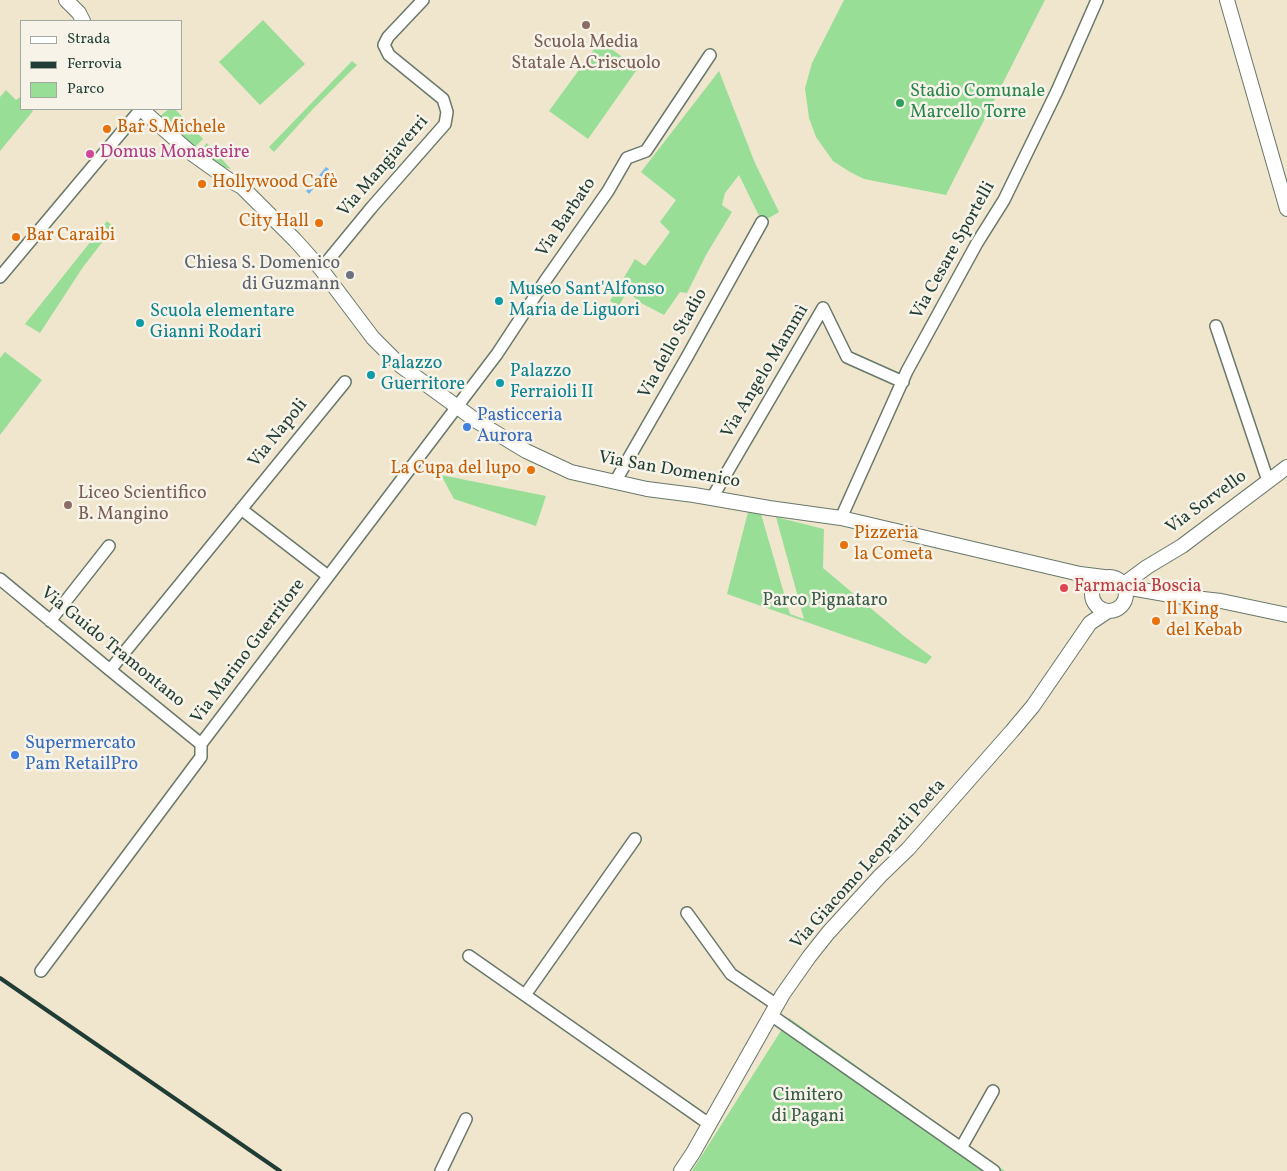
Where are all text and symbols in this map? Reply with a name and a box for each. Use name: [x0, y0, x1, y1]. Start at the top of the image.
marker: Scuola Media Statale A.Criscuolo: [580, 19, 592, 31]
legend: [20, 20, 182, 110]
text: Strada: [67, 29, 110, 50]
place label: Scuola Media Statale A.Criscuolo: [511, 33, 661, 76]
text: Ferrovia: [67, 54, 122, 75]
text: Parco: [67, 79, 104, 100]
place label: Stadio Comunale Marcello Torre: [910, 82, 1045, 125]
marker: Stadio Comunale Marcello Torre: [894, 97, 906, 109]
street label: Via Mangiaverri: [334, 112, 434, 222]
place label: Bar S.Michele: [117, 118, 225, 140]
marker: Bar S.Michele: [101, 123, 113, 135]
place label: Domus Monasteire: [100, 143, 250, 165]
marker: Domus Monasteire: [84, 148, 96, 160]
place label: Hollywood Cafè: [212, 173, 338, 195]
street label: Via Barbato: [532, 174, 602, 262]
marker: Hollywood Cafè: [196, 178, 208, 190]
street label: Via Cesare Sportelli: [907, 178, 1001, 324]
place label: City Hall: [239, 212, 309, 234]
marker: City Hall: [313, 217, 325, 229]
place label: Bar Caraibi: [26, 226, 115, 248]
marker: Bar Caraibi: [10, 231, 22, 243]
place label: Chiesa S. Domenico di Guzmann: [185, 254, 340, 296]
marker: Chiesa S. Domenico di Guzmann: [344, 269, 356, 281]
place label: Museo Sant'Alfonso Maria de Liguori: [509, 280, 665, 322]
street label: Via dello Stadio: [635, 285, 713, 403]
marker: Museo Sant'Alfonso Maria de Liguori: [493, 295, 505, 307]
street label: Via Angelo Mammì: [718, 301, 814, 443]
place label: Scuola elementare Gianni Rodari: [150, 302, 294, 344]
marker: Scuola elementare Gianni Rodari: [134, 317, 146, 329]
place label: Palazzo Guerritore: [381, 354, 465, 396]
place label: Palazzo Ferraioli II: [510, 362, 594, 404]
marker: Palazzo Guerritore: [365, 369, 377, 381]
marker: Palazzo Ferraioli II: [494, 377, 506, 389]
street label: Via Napoli: [245, 395, 313, 473]
place label: Pasticceria Aurora: [477, 406, 562, 448]
marker: Pasticceria Aurora: [461, 421, 473, 433]
street label: Via San Domenico: [596, 448, 742, 494]
place label: La Cupa del lupo: [390, 459, 521, 481]
marker: La Cupa del lupo: [525, 464, 537, 476]
street label: Via Sorvello: [1162, 466, 1252, 540]
place label: Liceo Scientifico B. Mangino: [78, 484, 207, 526]
marker: Liceo Scientifico B. Mangino: [62, 499, 74, 511]
place label: Pizzeria la Cometa: [854, 524, 933, 566]
marker: Pizzeria la Cometa: [838, 539, 850, 551]
street label: Via Marino Guerritore: [187, 575, 311, 729]
place label: Farmacia Boscia: [1074, 577, 1202, 599]
marker: Farmacia Boscia: [1058, 582, 1070, 594]
street label: Via Guido Tramontano: [35, 583, 189, 713]
park label: Parco Pignataro: [762, 591, 888, 613]
place label: Il King del Kebab: [1166, 600, 1242, 642]
marker: Il King del Kebab: [1150, 615, 1162, 627]
place label: Supermercato Pam RetailPro: [25, 734, 138, 776]
marker: Supermercato Pam RetailPro: [9, 749, 21, 761]
street label: Via Giacomo Leopardi Poeta: [787, 776, 951, 954]
park label: Cimitero di Pagani: [772, 1086, 844, 1128]

